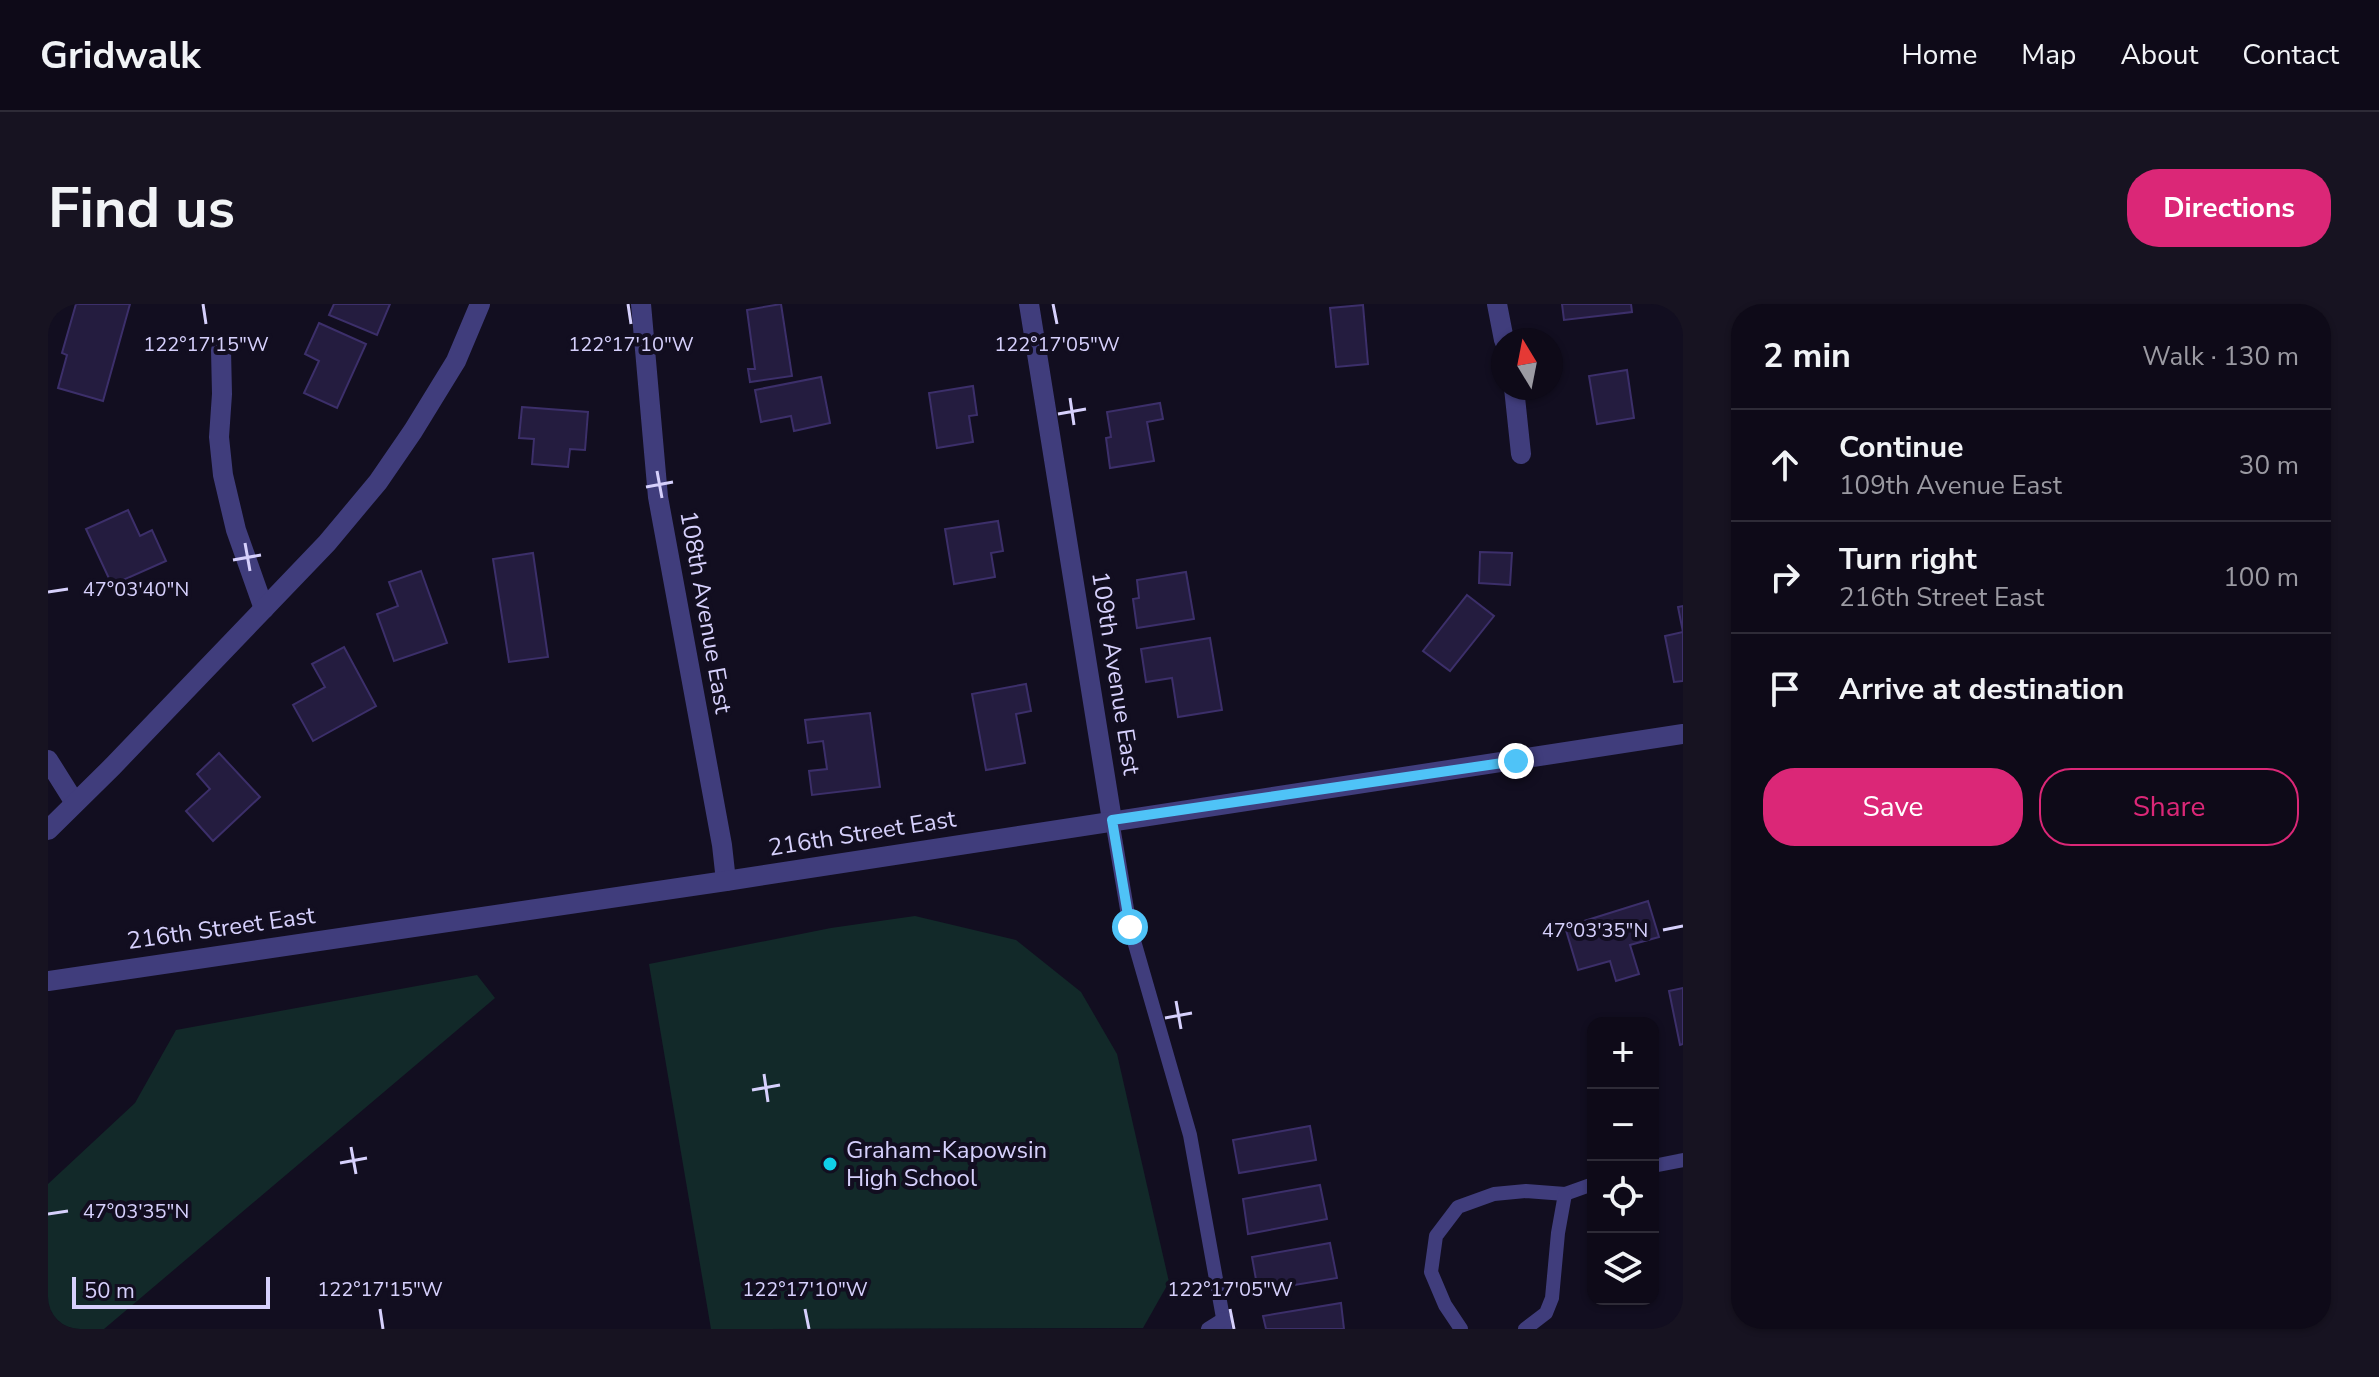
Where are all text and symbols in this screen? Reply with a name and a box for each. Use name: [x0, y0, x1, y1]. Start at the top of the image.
text: Gridwalk: [40, 30, 201, 81]
text: Home: [1902, 36, 1977, 74]
text: Map: [2021, 36, 2076, 74]
text: About: [2120, 36, 2198, 74]
text: Contact: [2242, 36, 2339, 74]
button: Directions: [2127, 169, 2331, 247]
text: Find us: [48, 170, 235, 247]
north arrow: [1491, 328, 1563, 400]
text: 122°17'15"W: [143, 331, 269, 358]
text: 122°17'10"W: [568, 331, 694, 358]
text: 122°17'05"W: [994, 331, 1120, 358]
text: 2 min: [1763, 333, 1851, 379]
text: Walk · 130 m: [2142, 339, 2299, 374]
text: Continue: [1839, 427, 1964, 468]
icon: ahead: [1763, 443, 1807, 487]
text: 30 m: [2239, 448, 2299, 483]
text: 109th Avenue East: [1839, 468, 2062, 503]
street label: 108th Avenue East: [672, 508, 740, 717]
text: Turn right: [1839, 539, 1977, 580]
icon: right: [1763, 555, 1807, 599]
text: 100 m: [2223, 560, 2299, 595]
street label: 109th Avenue East: [1084, 569, 1148, 778]
text: 47°03'40"N: [83, 576, 189, 603]
text: 216th Street East: [1839, 580, 2044, 615]
icon: arrive: [1763, 667, 1807, 711]
text: Arrive at destination: [1839, 669, 2124, 710]
route end: [1498, 743, 1534, 779]
button: Save: [1763, 768, 2023, 846]
button: Share: [2039, 768, 2299, 846]
street label: 216th Street East: [766, 802, 959, 864]
street label: 216th Street East: [125, 899, 318, 957]
route start: [1112, 909, 1148, 945]
text: 47°03'35"N: [1542, 917, 1648, 944]
map controls: [1587, 1017, 1659, 1305]
button: +: [1587, 1017, 1659, 1089]
button: −: [1587, 1089, 1659, 1161]
place label: Graham-Kapowsin High School: [846, 1134, 1047, 1194]
marker: Graham-Kapowsin High School: [821, 1155, 839, 1173]
button: locate: [1587, 1161, 1659, 1233]
text: 47°03'35"N: [83, 1198, 189, 1225]
button: layers: [1587, 1233, 1659, 1305]
scale bar: [72, 1273, 270, 1309]
text: 50 m: [84, 1276, 135, 1306]
text: 122°17'15"W: [317, 1276, 443, 1303]
text: 122°17'10"W: [742, 1276, 868, 1303]
text: 122°17'05"W: [1167, 1276, 1293, 1303]

